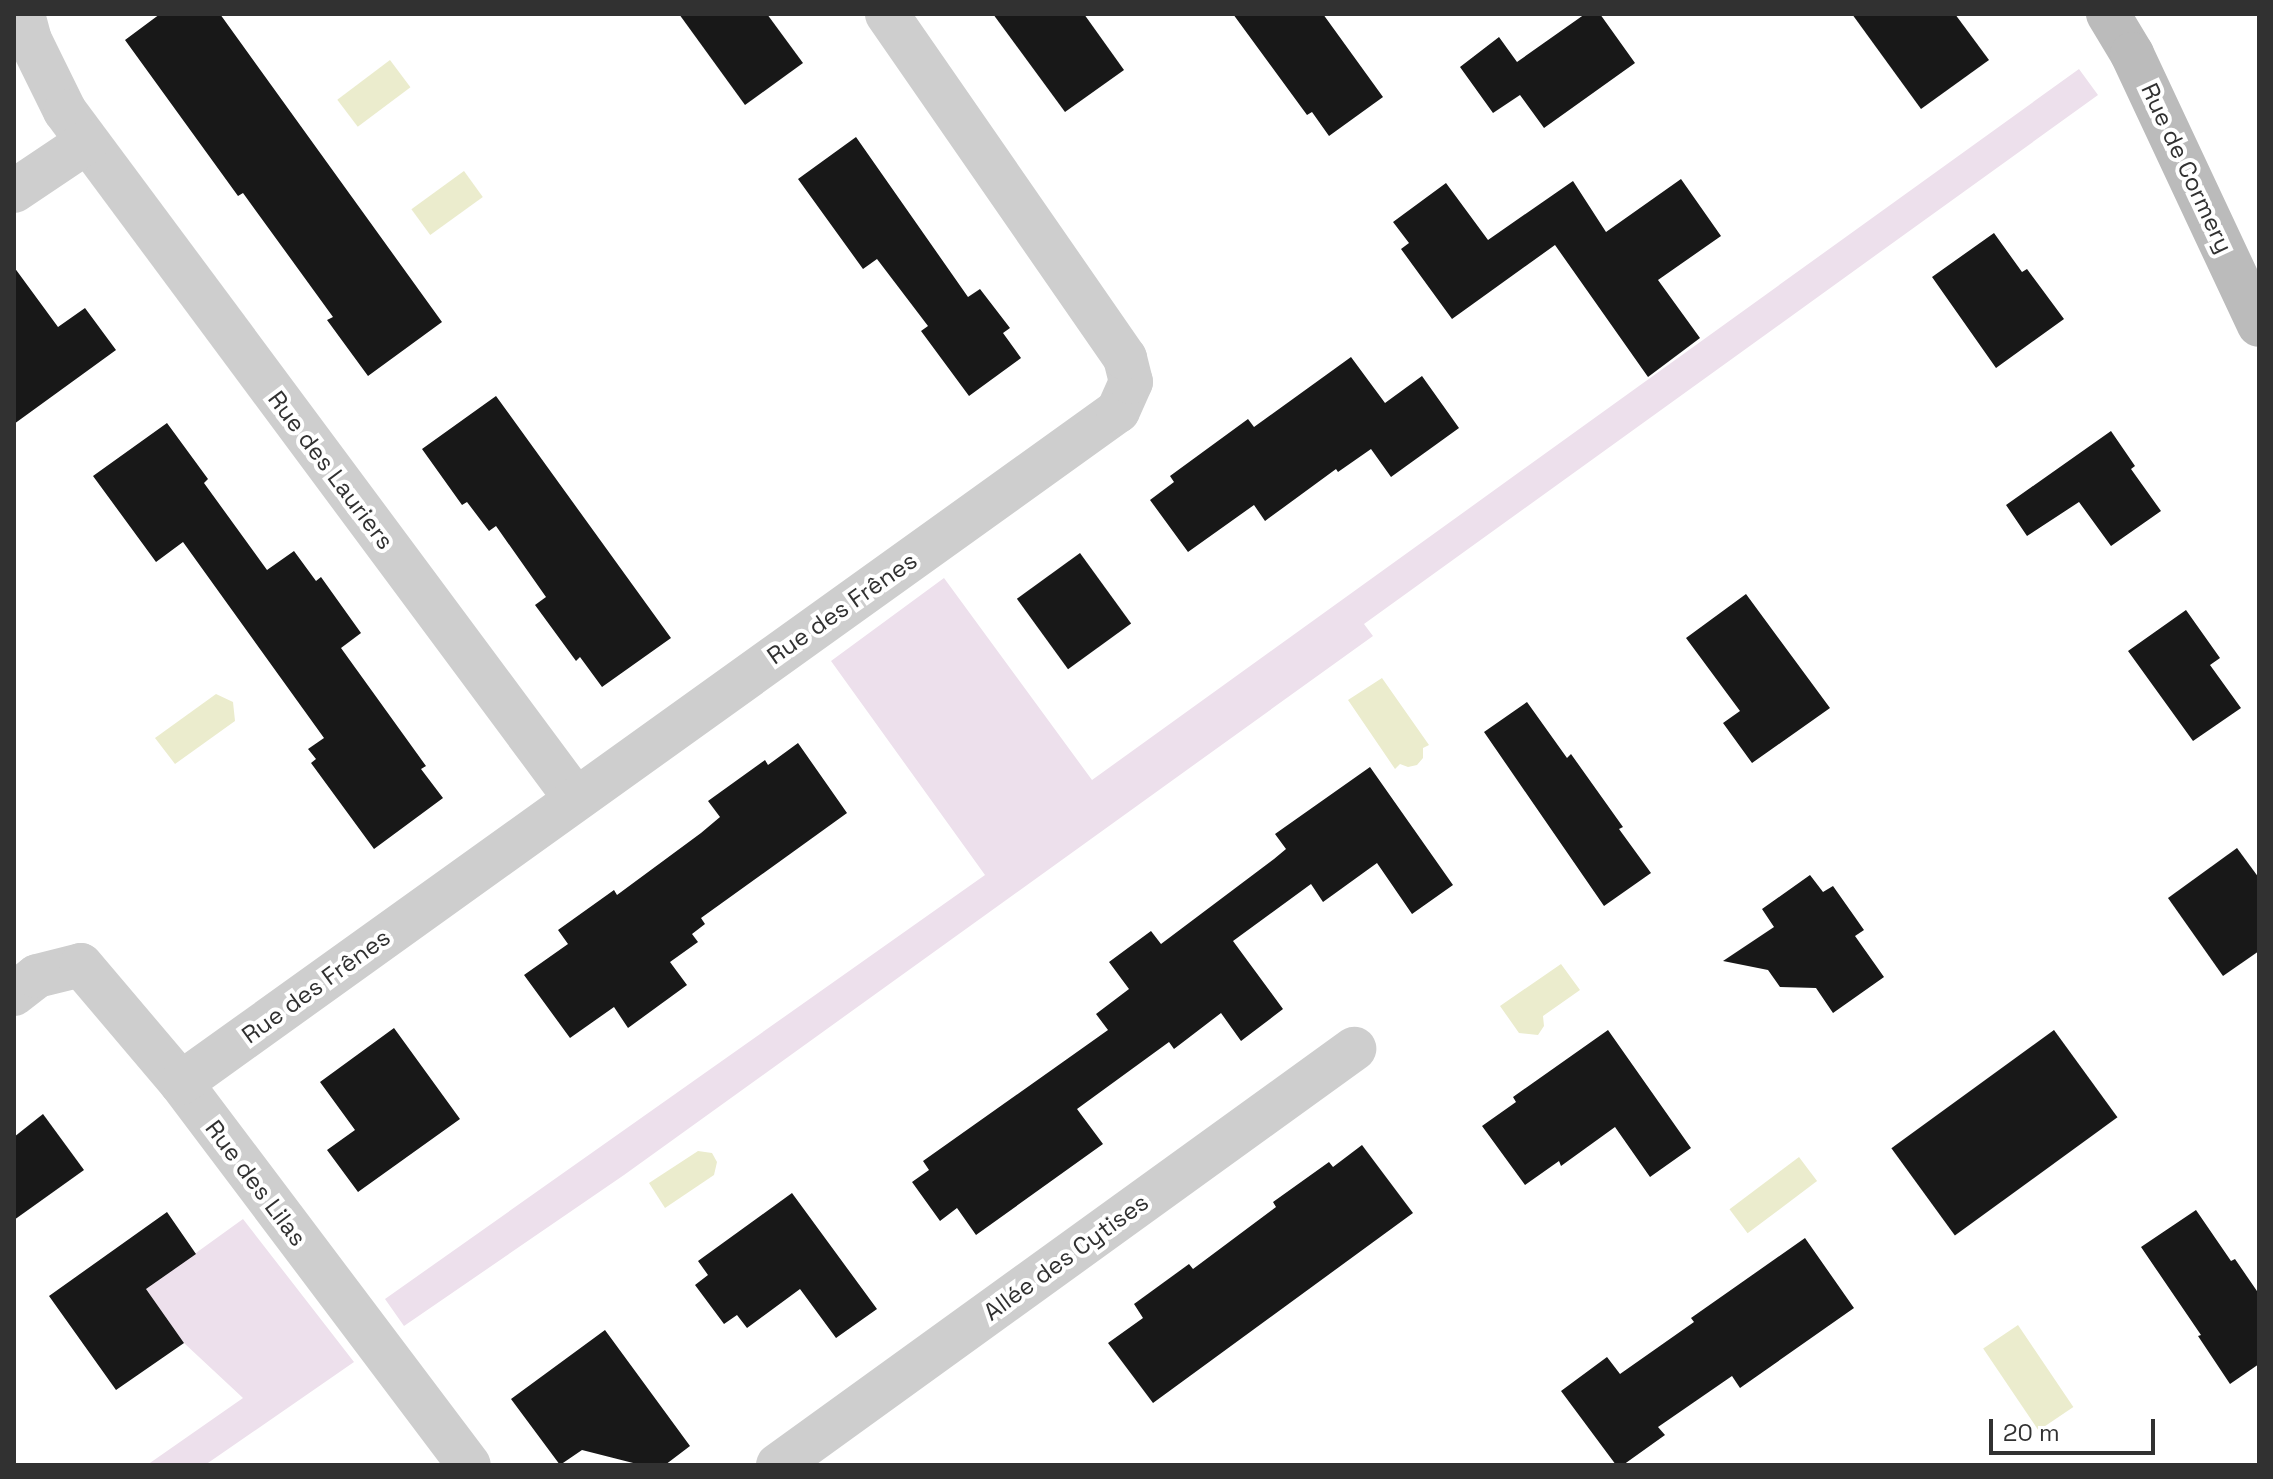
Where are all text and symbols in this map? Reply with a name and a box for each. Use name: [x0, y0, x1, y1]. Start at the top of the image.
street label: Rue de Cormery: [2135, 79, 2239, 257]
street label: Rue des Lauriers: [262, 385, 400, 555]
street label: Rue des Frênes: [762, 546, 922, 670]
street label: Rue des Frênes: [236, 923, 396, 1049]
street label: Rue des Lilas: [199, 1114, 313, 1252]
street label: Allée des Cytises: [978, 1188, 1154, 1326]
scale bar: [1993, 1403, 2159, 1453]
text: 20 m: [2003, 1417, 2060, 1448]

